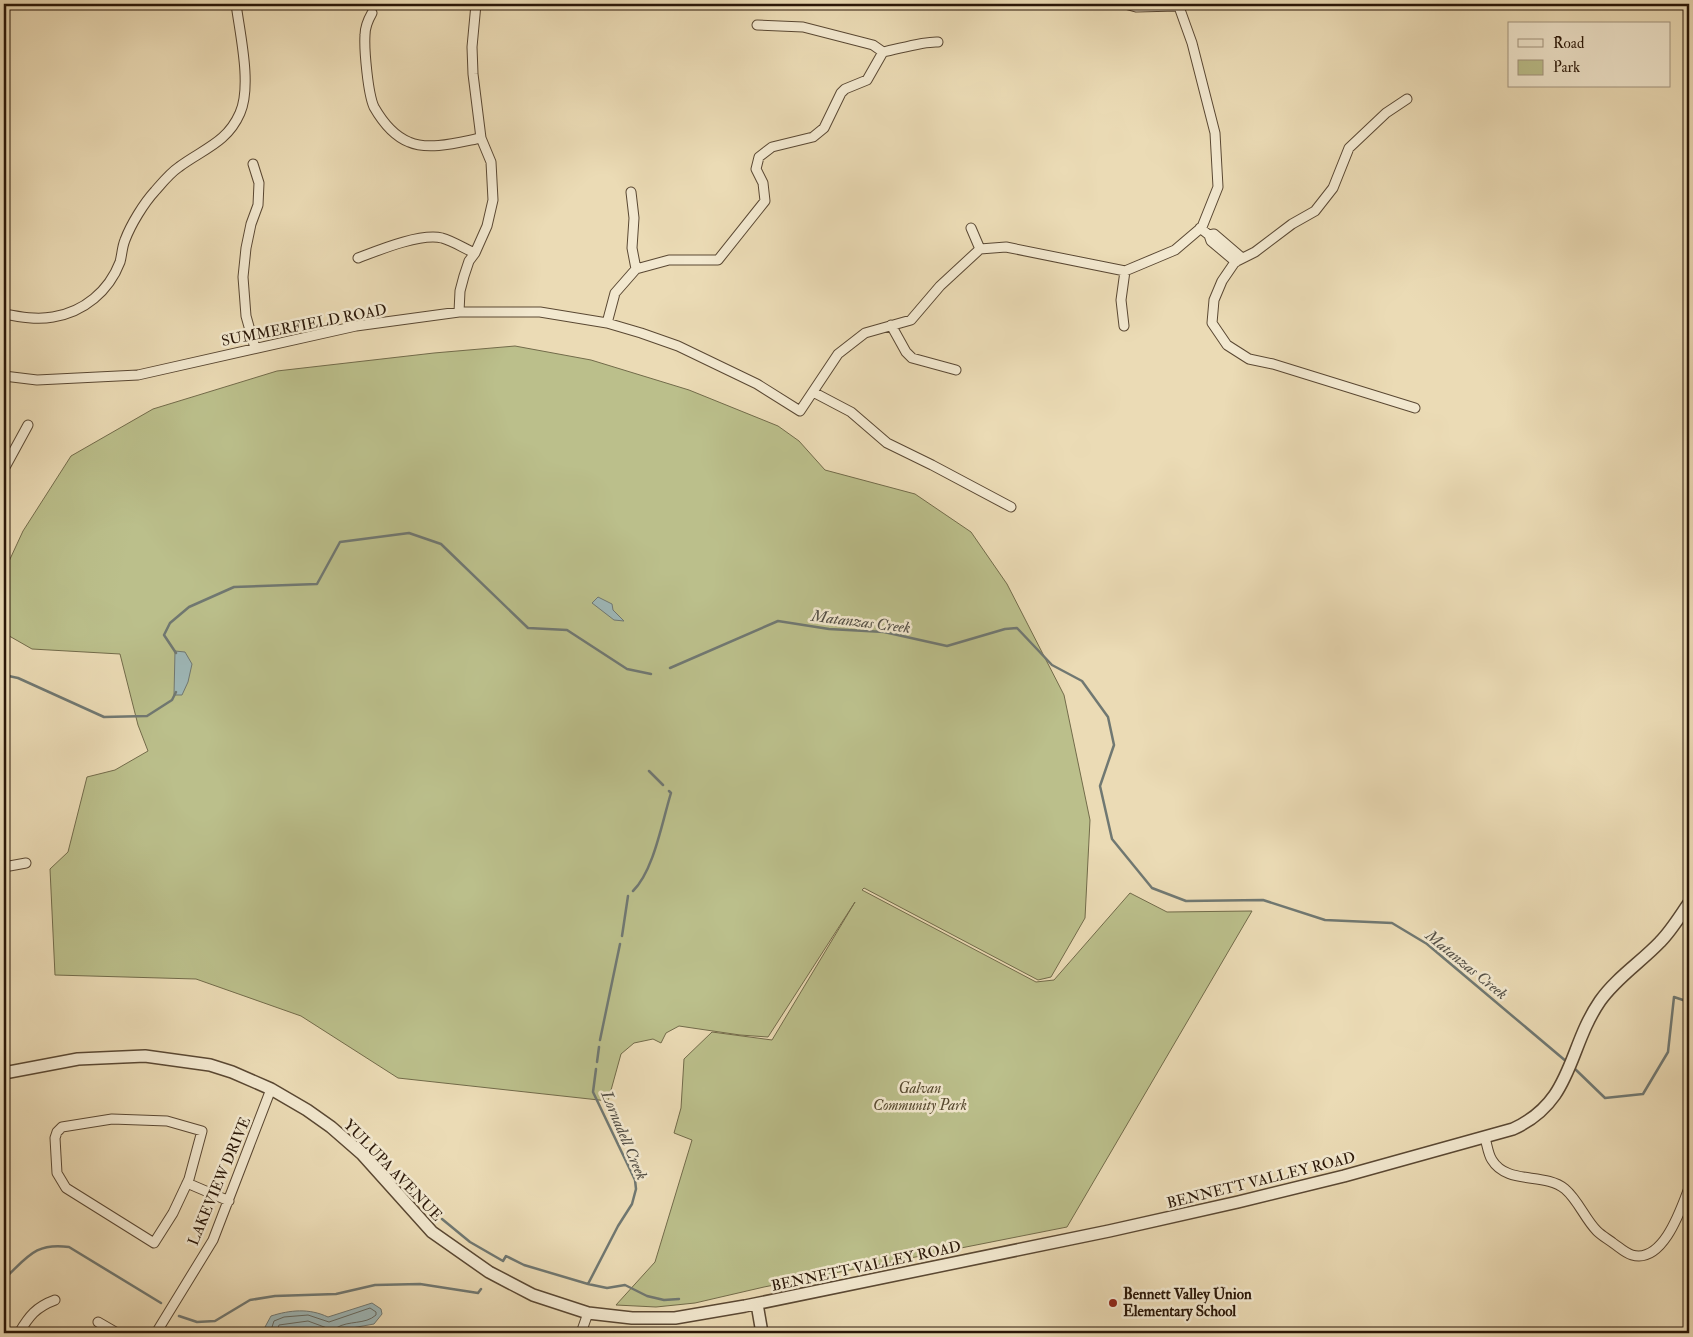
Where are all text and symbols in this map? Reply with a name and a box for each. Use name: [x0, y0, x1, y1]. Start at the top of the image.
legend: [1508, 22, 1670, 88]
text: Road: [1553, 34, 1585, 53]
text: Park: [1553, 58, 1580, 77]
street label: SUMMERFIELD ROAD: [220, 300, 388, 351]
water label: Matanzas Creek: [809, 606, 912, 638]
water label: Matanzas Creek: [1421, 925, 1512, 1004]
park label: Galvan Community Park: [873, 1079, 967, 1115]
water label: Lornadell Creek: [596, 1087, 652, 1183]
street label: LAKEVIEW DRIVE: [184, 1114, 255, 1248]
street label: YULUPA AVENUE: [339, 1116, 446, 1225]
street label: BENNETT VALLEY ROAD: [1165, 1148, 1357, 1213]
street label: BENNETT VALLEY ROAD: [770, 1237, 963, 1296]
place label: Bennett Valley Union Elementary School: [1123, 1285, 1252, 1322]
marker: Bennett Valley Union Elementary School: [1107, 1297, 1119, 1309]

